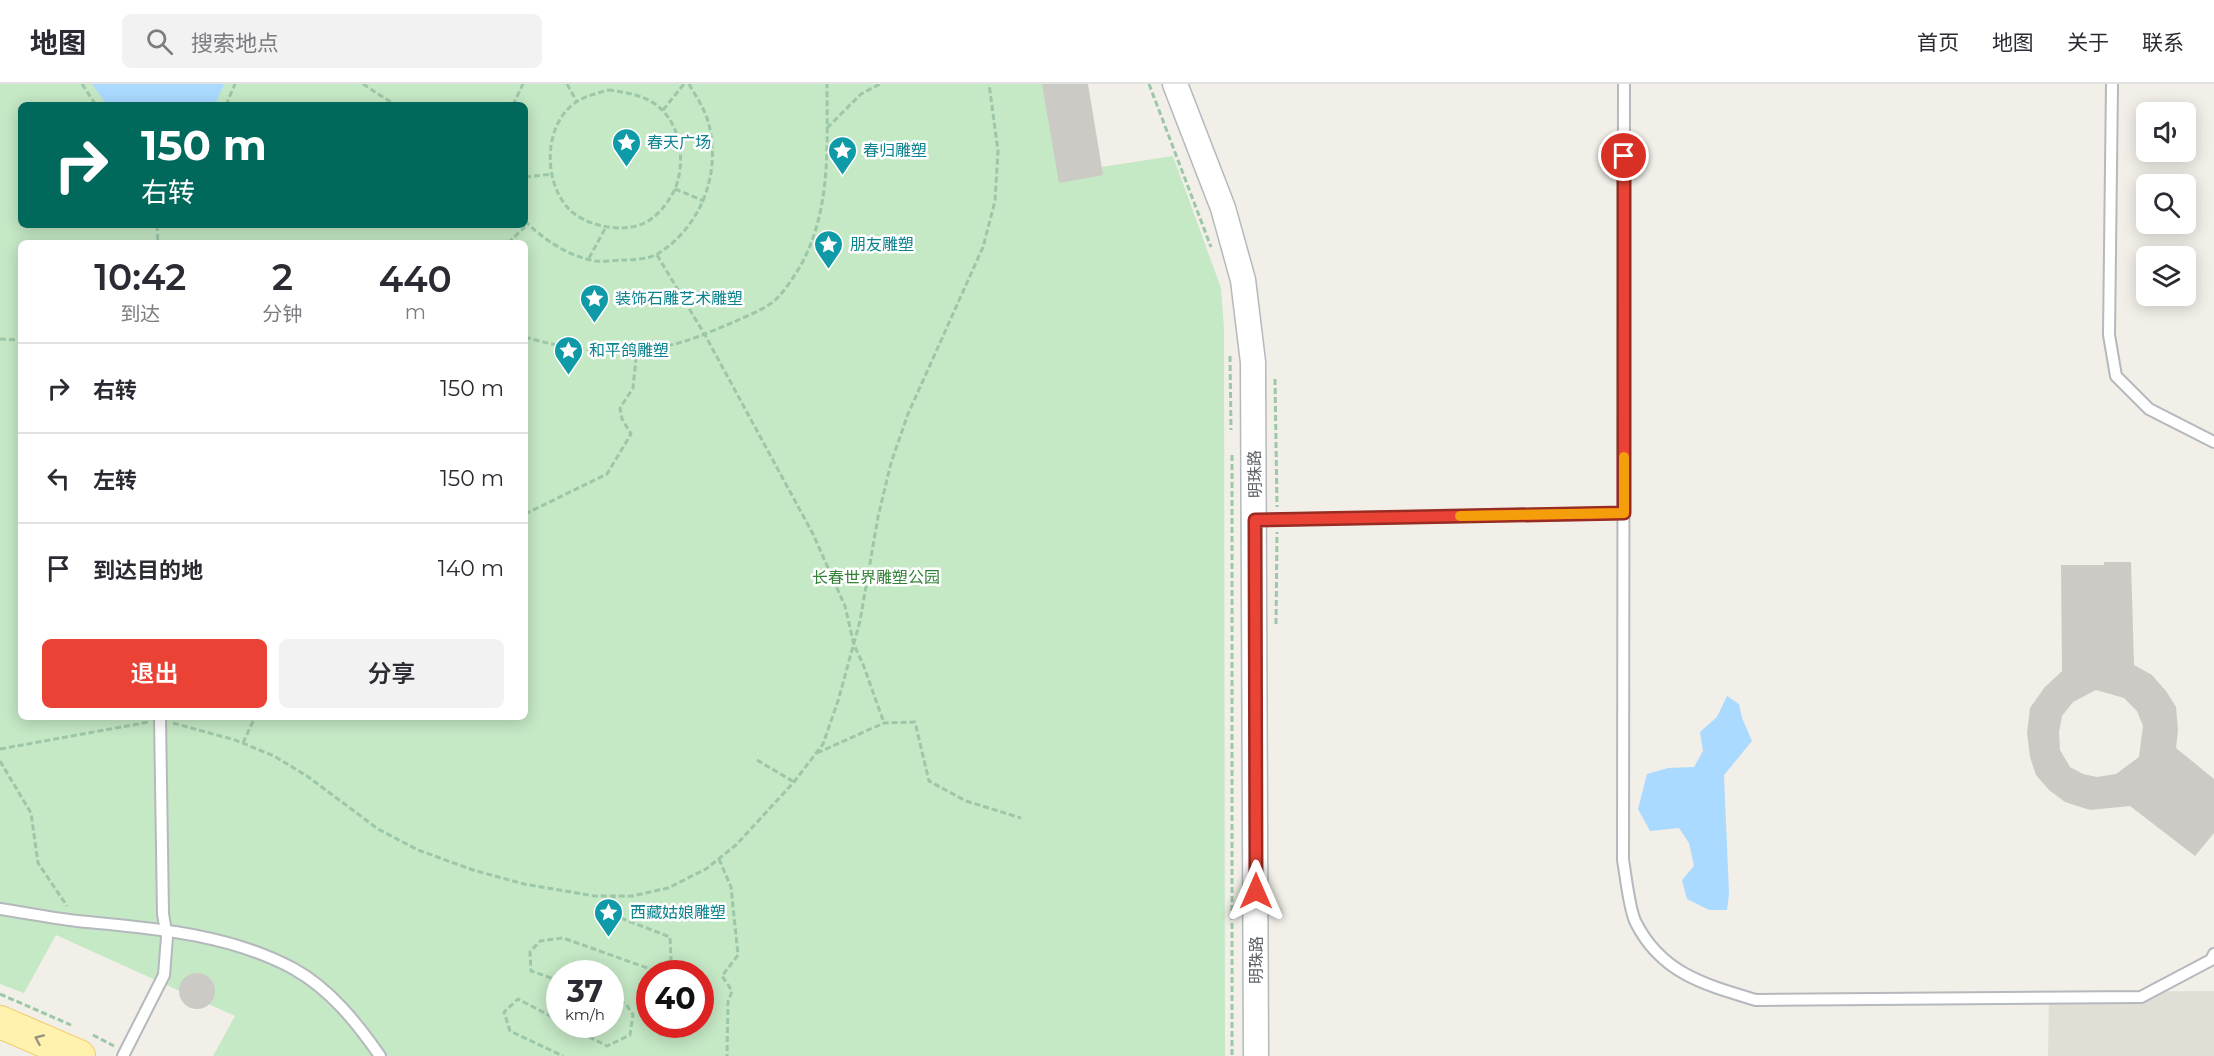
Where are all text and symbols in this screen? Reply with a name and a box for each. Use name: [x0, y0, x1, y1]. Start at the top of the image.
search box: [122, 14, 542, 68]
icon: search: [143, 25, 176, 58]
text: 地图: [30, 26, 86, 60]
text: 搜索地点: [191, 30, 279, 57]
text: 首页: [1917, 30, 1959, 55]
text: 地图: [1992, 30, 2034, 55]
text: 关于: [2067, 30, 2109, 55]
text: 联系: [2142, 30, 2184, 55]
map controls: [2136, 102, 2196, 306]
button: sound: [2136, 102, 2196, 162]
text: 150 m: [141, 119, 267, 171]
icon: right: [42, 126, 120, 204]
place icon: 春天广场: [610, 126, 642, 168]
pin: [1598, 130, 1649, 181]
place label: 春天广场: [647, 133, 711, 152]
place icon: 春归雕塑: [826, 134, 858, 176]
icon: arrive: [1607, 139, 1640, 172]
place label: 春归雕塑: [863, 141, 927, 160]
button: search: [2136, 174, 2196, 234]
text: 右转: [141, 176, 195, 209]
place icon: 朋友雕塑: [813, 228, 845, 270]
place label: 朋友雕塑: [850, 235, 914, 254]
button: layers: [2136, 246, 2196, 306]
text: 10:42: [94, 255, 186, 299]
text: 2: [272, 255, 293, 299]
text: 440: [379, 257, 452, 301]
place icon: 装饰石雕艺术雕塑: [578, 282, 610, 324]
place label: 装饰石雕艺术雕塑: [615, 289, 743, 308]
text: m: [405, 300, 426, 324]
text: 到达: [120, 302, 160, 326]
text: 分钟: [263, 302, 303, 326]
place icon: 和平鸽雕塑: [552, 334, 584, 376]
place label: 和平鸽雕塑: [589, 341, 669, 360]
icon: right: [42, 372, 75, 405]
text: 150 m: [440, 375, 504, 402]
text: 右转: [93, 377, 137, 404]
street label: 明珠路: [1245, 450, 1265, 498]
icon: left: [42, 462, 75, 495]
text: 150 m: [440, 465, 504, 492]
text: 左转: [93, 467, 137, 494]
icon: arrive: [42, 552, 75, 585]
text: 140 m: [438, 555, 504, 582]
text: 到达目的地: [93, 557, 203, 584]
park label: 长春世界雕塑公园: [812, 568, 940, 587]
button: 退出: [42, 639, 267, 708]
button: 分享: [279, 639, 504, 708]
position arrow: [1224, 859, 1288, 923]
place icon: 西藏姑娘雕塑: [593, 896, 625, 938]
place label: 西藏姑娘雕塑: [630, 903, 726, 922]
street label: 明珠路: [1247, 936, 1266, 984]
speed limit sign: 40: [636, 960, 714, 1038]
text: 37: [567, 973, 603, 1010]
text: km/h: [565, 1005, 605, 1024]
one-way arrow: [35, 1034, 46, 1046]

